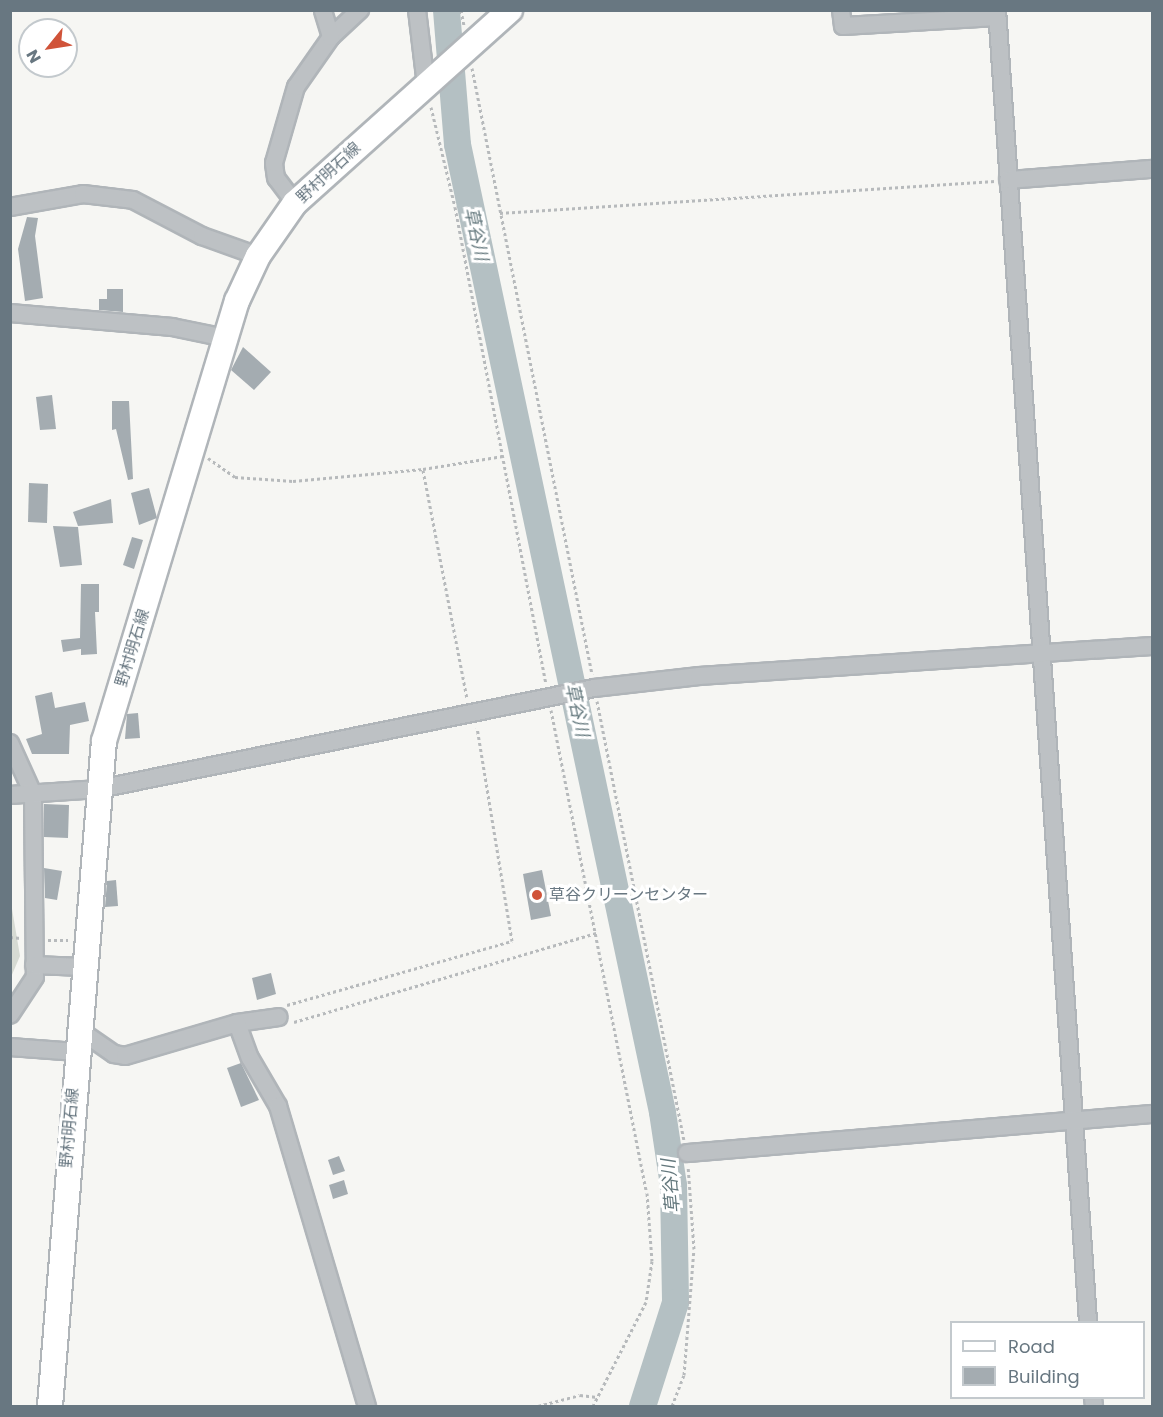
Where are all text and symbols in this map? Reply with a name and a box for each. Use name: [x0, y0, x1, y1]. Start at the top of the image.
north arrow: [18, 18, 78, 78]
text: N: [21, 45, 47, 67]
street label: 野村明石線: [293, 139, 365, 207]
water label: 草谷川: [460, 205, 492, 263]
street label: 野村明石線: [112, 607, 154, 689]
water label: 草谷川: [561, 681, 593, 739]
place label: 草谷クリーンセンター: [549, 885, 709, 905]
marker: 草谷クリーンセンター: [530, 888, 544, 902]
street label: 野村明石線: [57, 1087, 83, 1169]
water label: 草谷川: [658, 1158, 684, 1214]
legend: [950, 1321, 1145, 1399]
text: Road: [1008, 1334, 1055, 1359]
text: Building: [1008, 1364, 1080, 1389]

